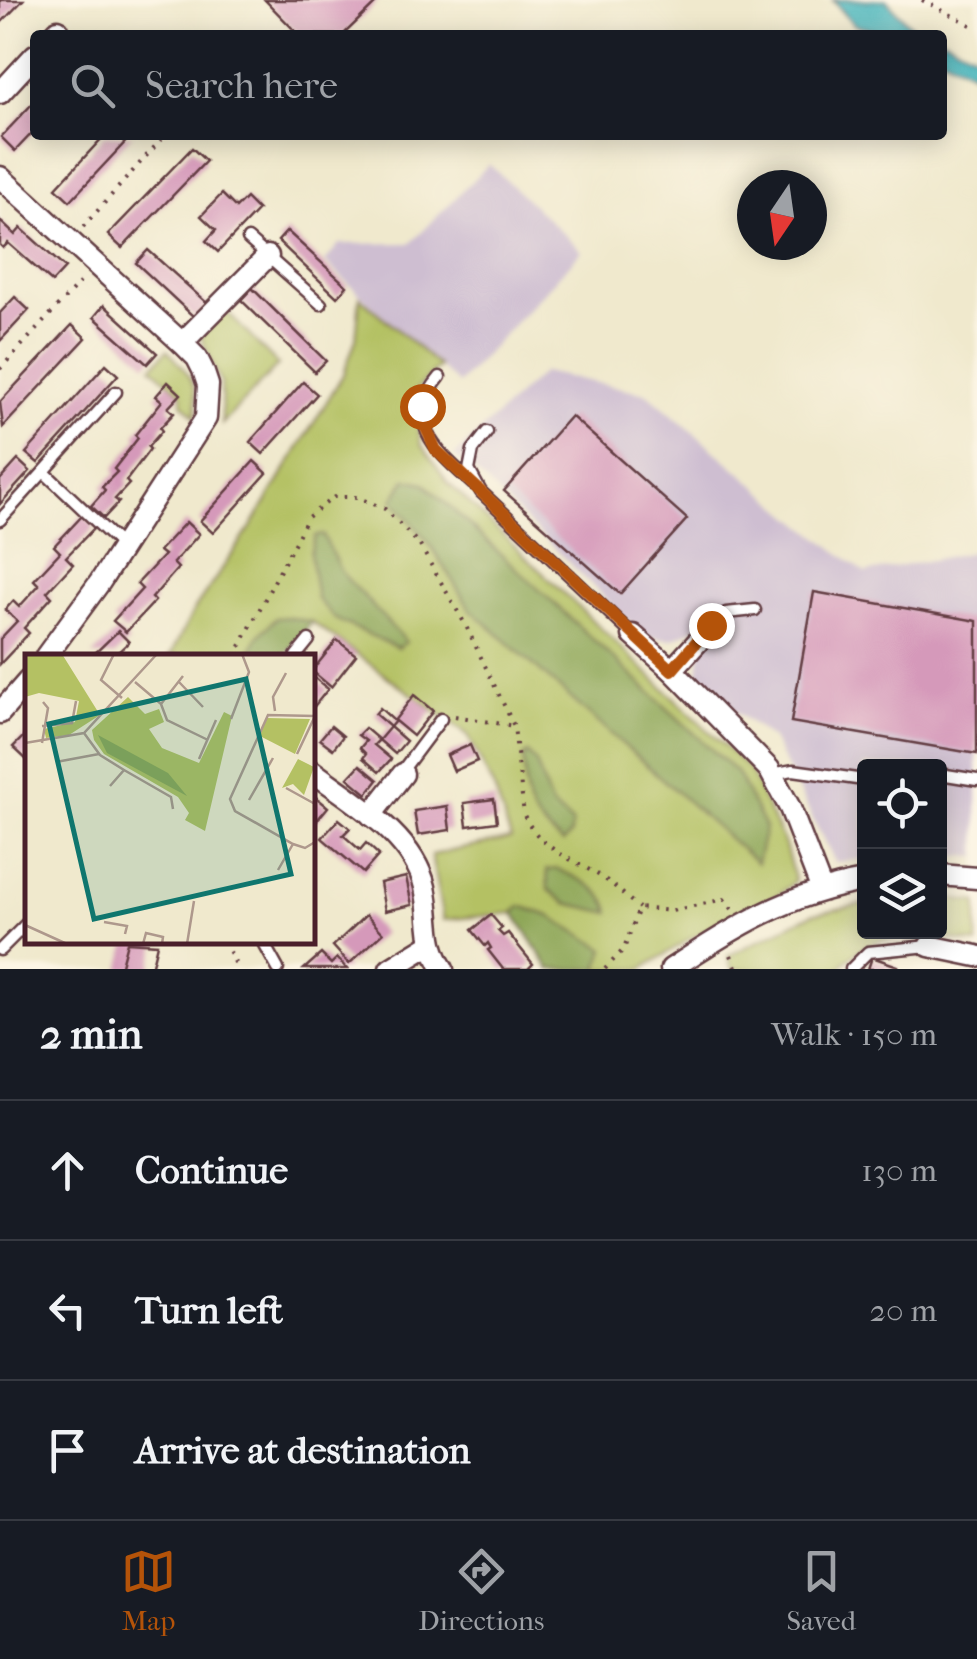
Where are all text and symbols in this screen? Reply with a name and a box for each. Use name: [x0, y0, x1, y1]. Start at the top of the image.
search box: [30, 30, 947, 140]
icon: search: [65, 58, 120, 113]
text: Search here: [145, 63, 338, 108]
north arrow: [737, 170, 827, 260]
route start: [400, 384, 446, 430]
route end: [689, 603, 735, 649]
inset map: [25, 654, 315, 944]
map controls: [857, 759, 947, 939]
button: locate: [857, 759, 947, 849]
button: layers: [857, 849, 947, 939]
text: 2 min: [40, 1010, 142, 1059]
text: Walk · 150 m: [771, 1016, 937, 1053]
icon: ahead: [40, 1143, 95, 1198]
text: Continue: [135, 1148, 288, 1193]
text: 130 m: [861, 1152, 937, 1189]
icon: left: [40, 1283, 95, 1338]
text: Turn left: [135, 1288, 283, 1333]
text: 20 m: [869, 1292, 937, 1329]
icon: arrive: [40, 1423, 95, 1478]
text: Arrive at destination: [135, 1428, 471, 1473]
tab: Map: [121, 1544, 176, 1637]
tab: Directions: [418, 1544, 544, 1637]
tab: Saved: [786, 1544, 856, 1637]

